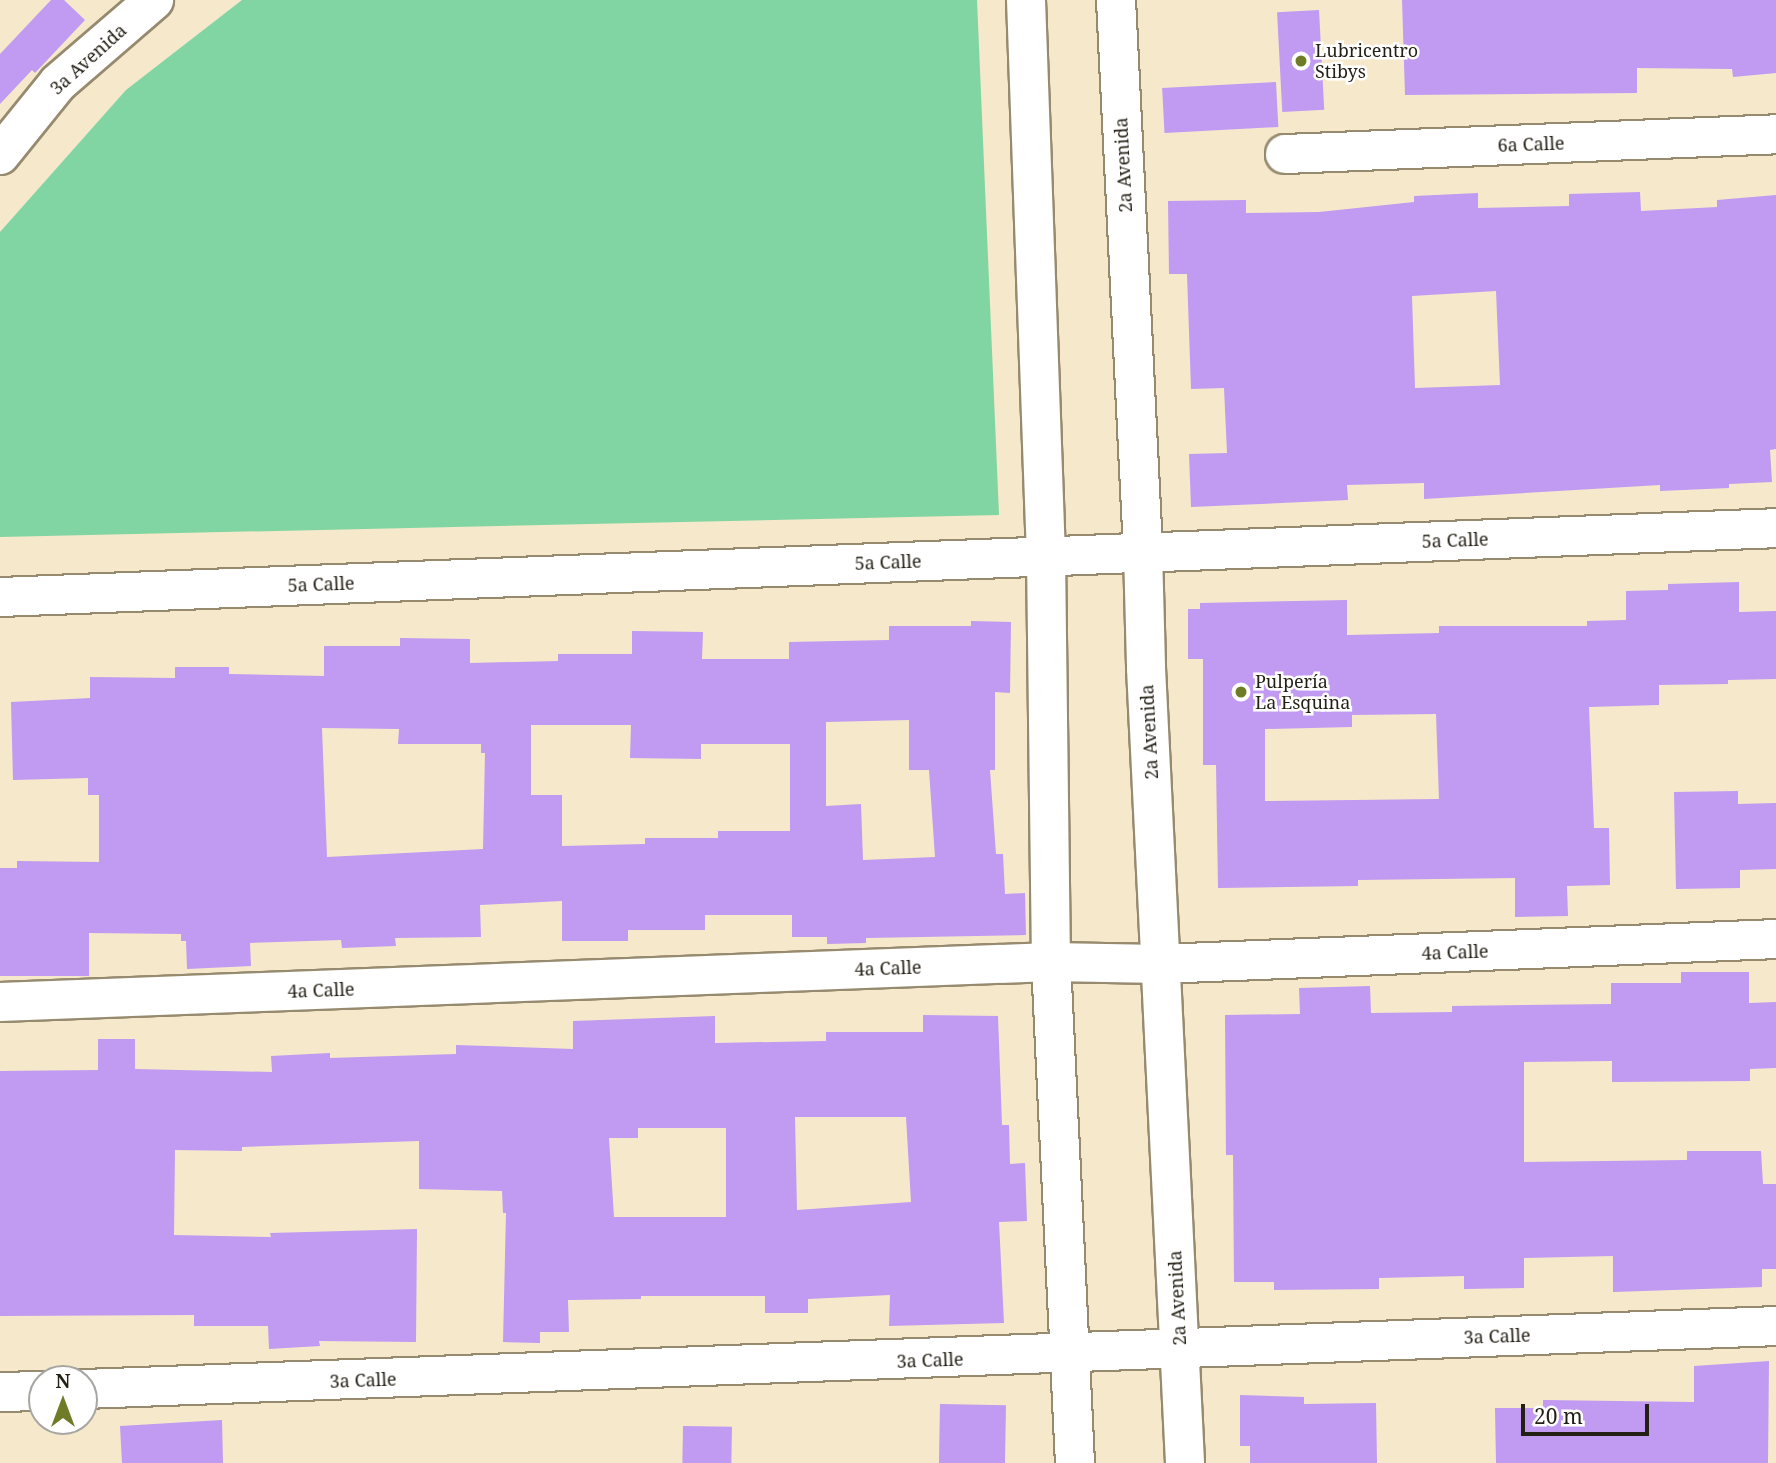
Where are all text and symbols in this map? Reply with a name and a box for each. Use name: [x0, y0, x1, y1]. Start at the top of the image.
street label: 3a Avenida: [45, 19, 131, 99]
place label: Lubricentro Stibys: [1315, 40, 1418, 82]
marker: Lubricentro Stibys: [1293, 53, 1309, 69]
street label: 2a Avenida: [1110, 117, 1136, 213]
street label: 6a Calle: [1497, 132, 1565, 156]
street label: 5a Calle: [1421, 528, 1489, 552]
street label: 5a Calle: [854, 550, 922, 574]
street label: 5a Calle: [287, 572, 355, 596]
place label: Pulpería La Esquina: [1255, 671, 1350, 714]
street label: 2a Avenida: [1136, 684, 1162, 780]
marker: Pulpería La Esquina: [1233, 684, 1249, 700]
street label: 4a Calle: [1421, 940, 1489, 964]
street label: 4a Calle: [854, 956, 922, 980]
street label: 4a Calle: [287, 978, 355, 1002]
street label: 2a Avenida: [1164, 1250, 1190, 1346]
street label: 3a Calle: [1463, 1324, 1531, 1348]
street label: 3a Calle: [896, 1348, 964, 1372]
north arrow: [28, 1365, 98, 1435]
text: N: [56, 1368, 70, 1394]
street label: 3a Calle: [329, 1368, 397, 1392]
scale bar: [1524, 1390, 1652, 1434]
text: 20 m: [1534, 1402, 1583, 1430]

